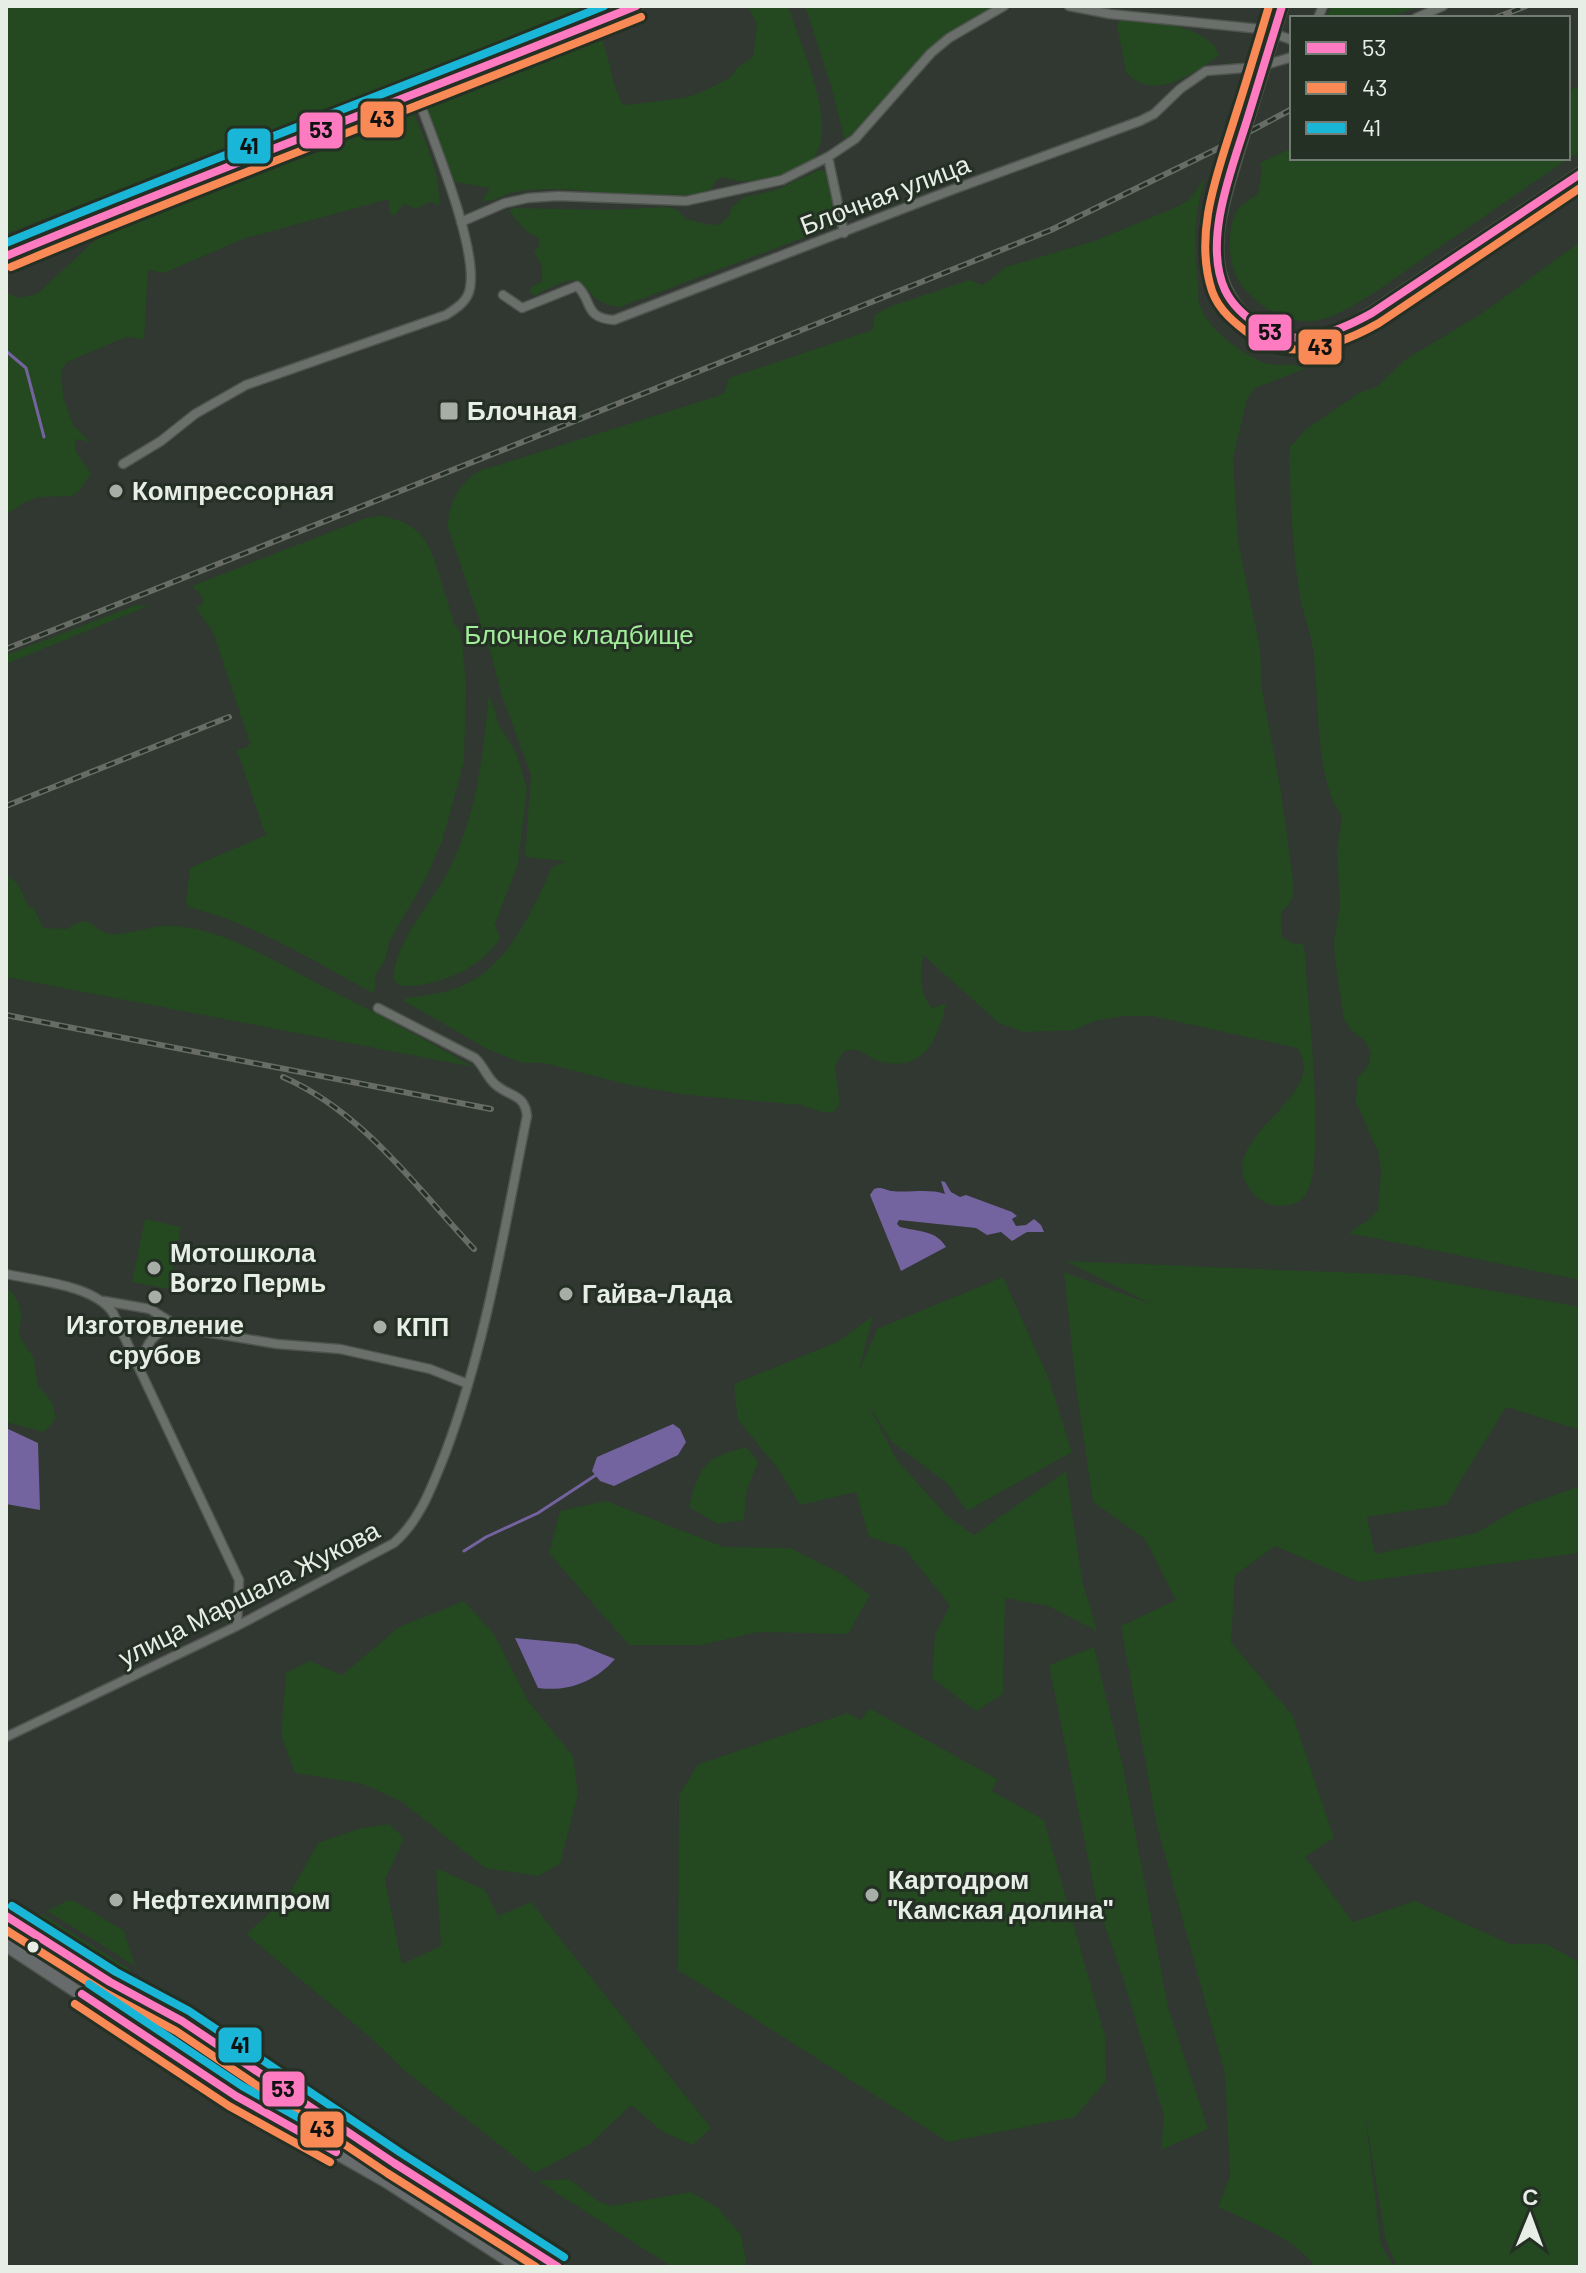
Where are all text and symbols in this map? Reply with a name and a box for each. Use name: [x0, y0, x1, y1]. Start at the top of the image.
legend: [1290, 16, 1570, 160]
text: 53: [1362, 32, 1387, 61]
text: 43: [1362, 72, 1388, 101]
line badge: 43: [359, 100, 405, 139]
text: 43: [369, 105, 395, 131]
line badge: 53: [298, 111, 344, 150]
text: 41: [1362, 112, 1381, 141]
text: 53: [309, 116, 333, 142]
line badge: 41: [226, 127, 272, 165]
text: 41: [240, 132, 259, 158]
street label: Блочная улица: [795, 147, 974, 240]
line badge: 53: [1247, 313, 1293, 352]
text: 53: [1258, 318, 1282, 344]
line badge: 43: [1297, 328, 1343, 366]
text: 43: [1307, 333, 1333, 359]
place label: Блочная: [467, 394, 578, 425]
marker: Блочная: [438, 400, 460, 422]
place label: Компрессорная: [132, 474, 334, 505]
marker: Компрессорная: [107, 482, 125, 500]
park label: Блочное кладбище: [464, 618, 694, 649]
place label: Мотошкола Borzo Пермь: [170, 1236, 326, 1297]
marker: Мотошкола Borzo Пермь: [145, 1259, 163, 1277]
place label: Гайва-Лада: [582, 1277, 732, 1308]
marker: Гайва-Лада: [557, 1285, 575, 1303]
marker: Изготовление срубов: [146, 1288, 164, 1306]
place label: Изготовление срубов: [66, 1308, 244, 1369]
place label: КПП: [396, 1310, 449, 1341]
marker: КПП: [371, 1318, 389, 1336]
street label: улица Маршала Жукова: [113, 1513, 384, 1672]
place label: Картодром "Камская долина": [888, 1863, 1114, 1924]
place label: Нефтехимпром: [132, 1883, 331, 1914]
marker: Картодром "Камская долина": [863, 1886, 881, 1904]
marker: Нефтехимпром: [107, 1891, 125, 1909]
unlabelled marker: [25, 1939, 41, 1955]
line badge: 41: [217, 2026, 263, 2064]
text: 41: [231, 2031, 250, 2057]
line badge: 53: [261, 2070, 306, 2108]
text: 53: [271, 2075, 295, 2101]
line badge: 43: [299, 2110, 345, 2149]
text: 43: [309, 2115, 335, 2141]
north arrow: [1490, 2177, 1570, 2257]
text: С: [1522, 2183, 1539, 2209]

